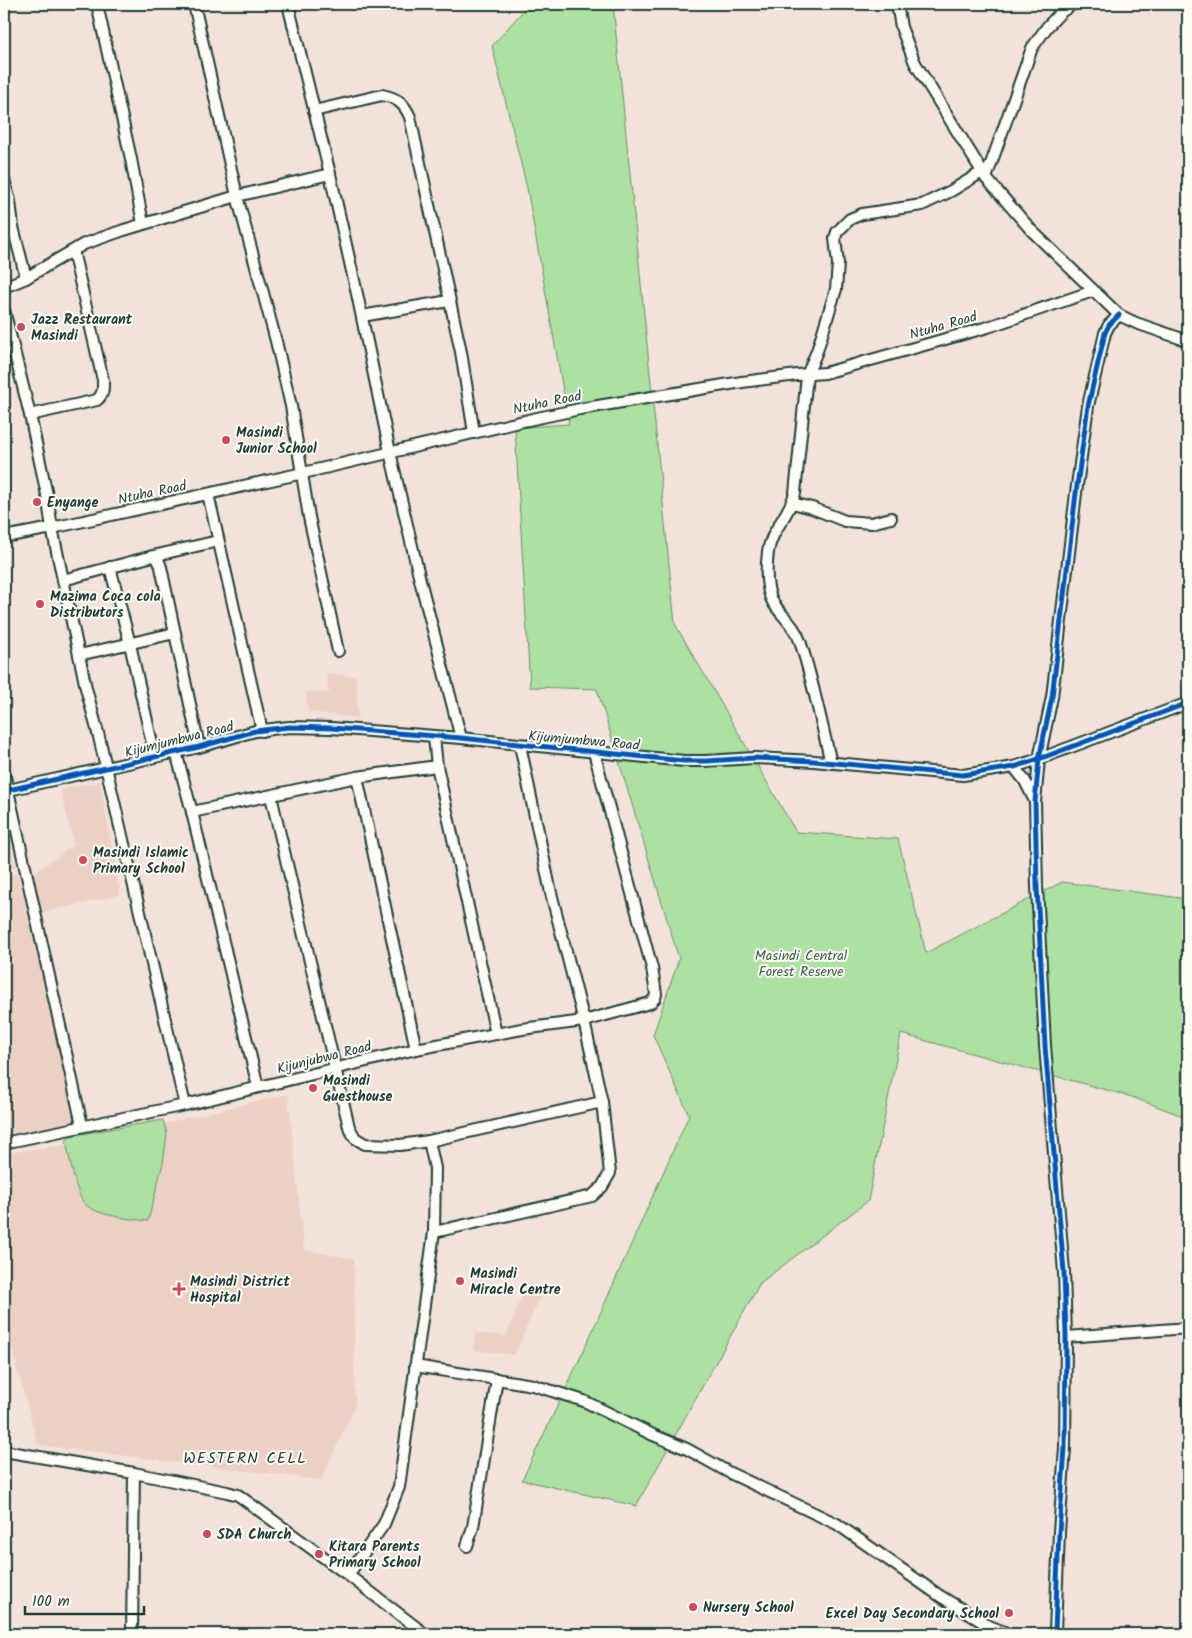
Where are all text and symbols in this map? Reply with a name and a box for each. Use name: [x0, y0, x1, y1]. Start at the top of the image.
street label: Ntuha Road: [907, 306, 981, 346]
place label: Jazz Restaurant Masindi: [31, 309, 133, 347]
marker: Jazz Restaurant Masindi: [15, 321, 27, 333]
street label: Ntuha Road: [511, 385, 584, 421]
place label: Masindi Junior School: [236, 422, 317, 460]
marker: Masindi Junior School: [220, 434, 232, 446]
street label: Ntuha Road: [116, 475, 189, 511]
place label: Enyange: [47, 492, 98, 514]
marker: Enyange: [31, 496, 43, 508]
place label: Mazima Coca cola Distributors: [50, 586, 161, 624]
marker: Mazima Coca cola Distributors: [34, 598, 46, 610]
street label: Kijumjumbwa Road: [122, 716, 237, 764]
street label: Kijumjumbwa Road: [527, 725, 641, 757]
place label: Masindi Islamic Primary School: [93, 842, 189, 880]
marker: Masindi Islamic Primary School: [77, 854, 89, 866]
park label: Masindi Central Forest Reserve: [755, 945, 848, 983]
street label: Kijunjubwa Road: [275, 1035, 375, 1080]
place label: Masindi Guesthouse: [323, 1070, 392, 1108]
marker: Masindi Guesthouse: [307, 1082, 319, 1094]
place label: Masindi Miracle Centre: [470, 1263, 561, 1301]
place label: Masindi District Hospital: [190, 1271, 291, 1309]
marker: Masindi Miracle Centre: [454, 1275, 466, 1287]
marker: Masindi District Hospital: [172, 1282, 186, 1296]
district label: WESTERN CELL: [183, 1446, 307, 1471]
place label: SDA Church: [217, 1524, 291, 1546]
marker: SDA Church: [201, 1528, 213, 1540]
place label: Kitara Parents Primary School: [329, 1536, 421, 1574]
marker: Kitara Parents Primary School: [313, 1548, 325, 1560]
scale bar: [25, 1583, 144, 1615]
text: 100 m: [32, 1590, 70, 1614]
place label: Nursery School: [703, 1597, 794, 1619]
marker: Nursery School: [687, 1601, 699, 1613]
place label: Excel Day Secondary School: [826, 1603, 999, 1625]
marker: Excel Day Secondary School: [1003, 1607, 1015, 1619]

